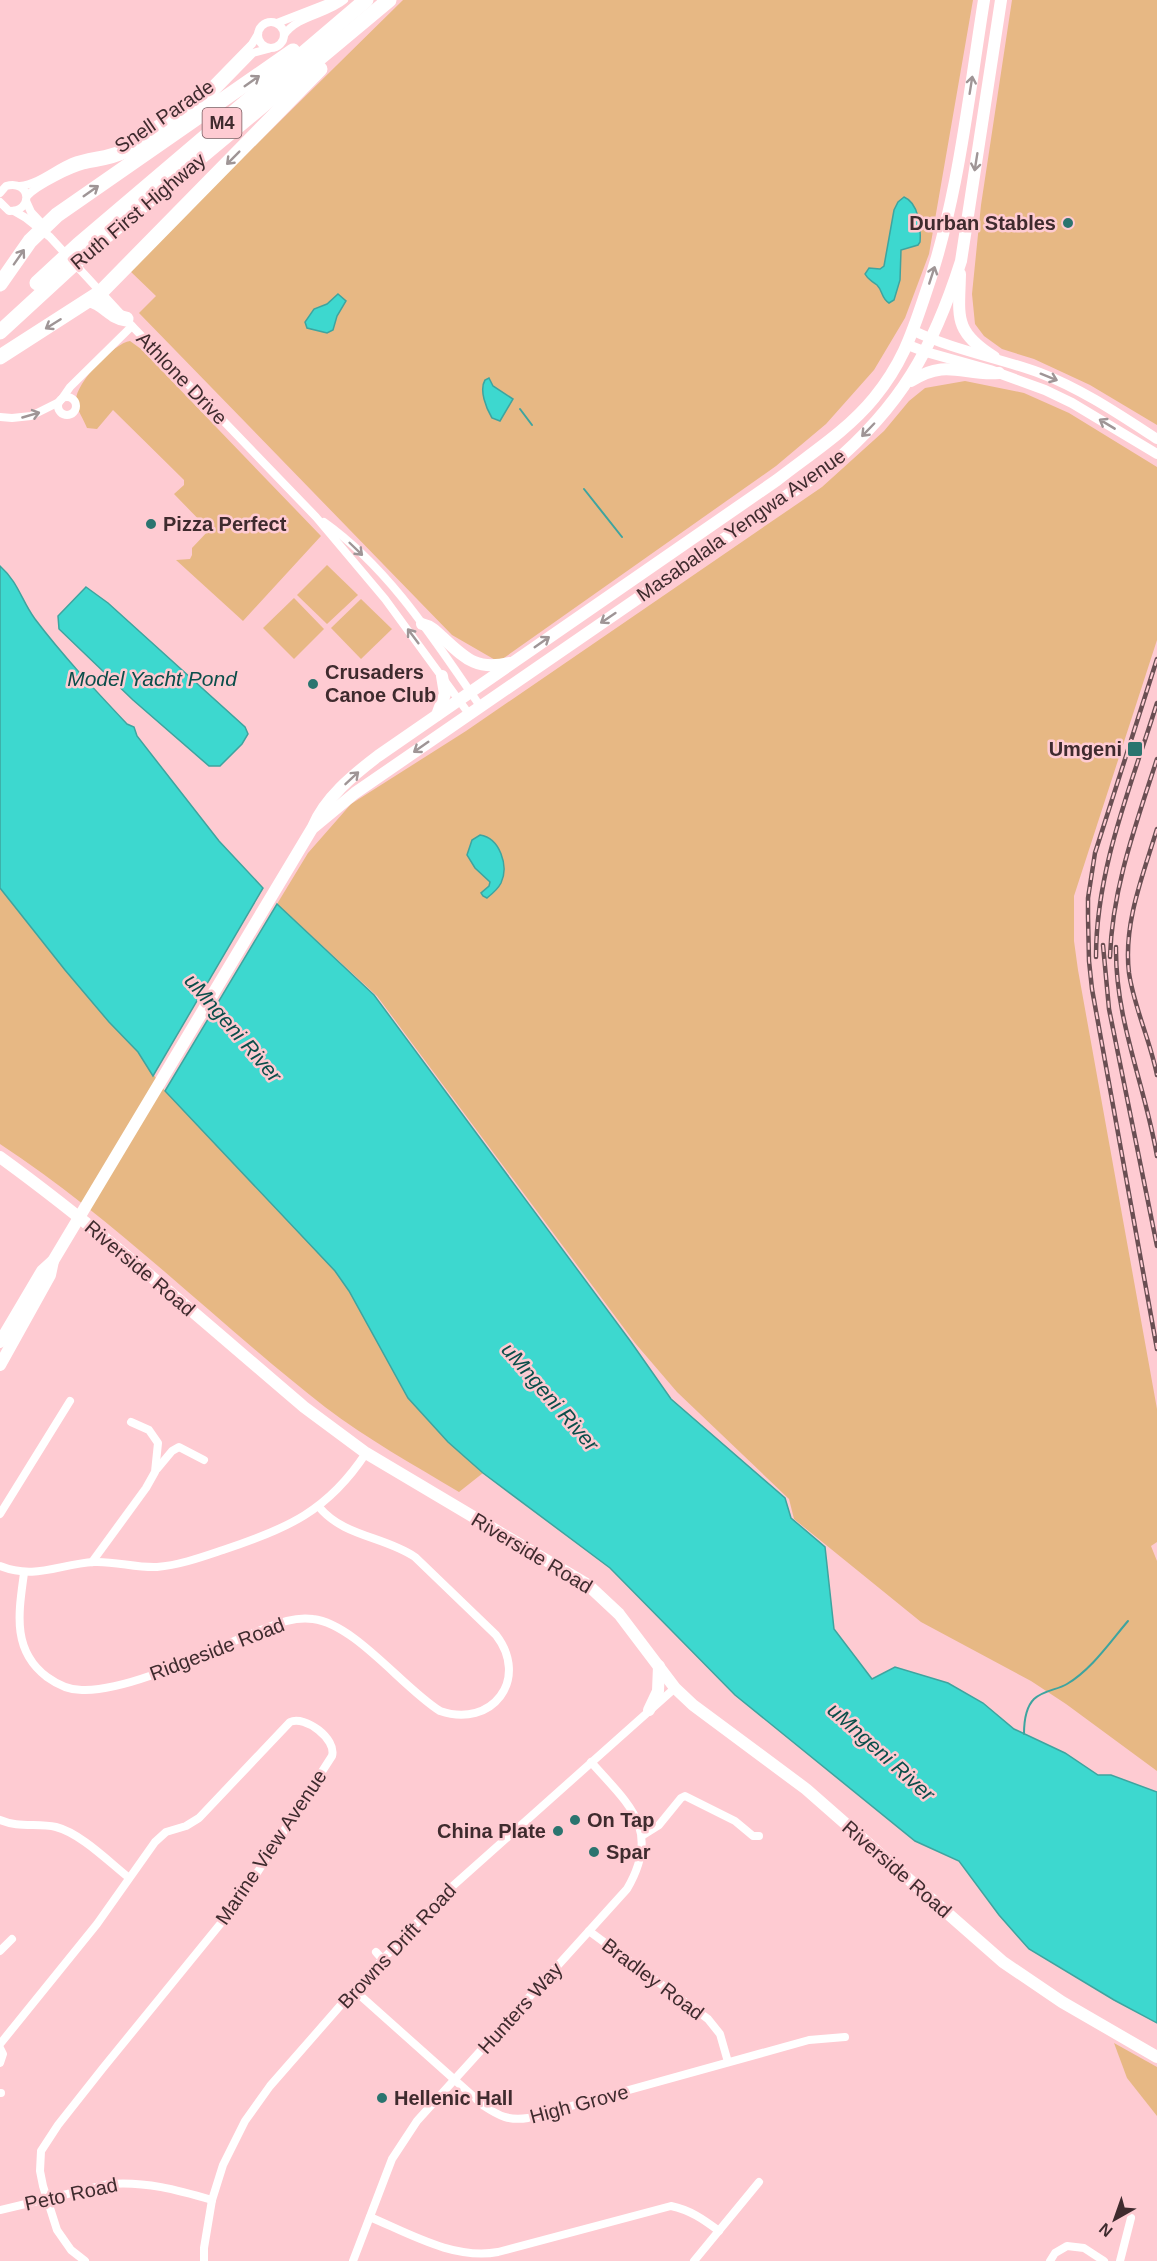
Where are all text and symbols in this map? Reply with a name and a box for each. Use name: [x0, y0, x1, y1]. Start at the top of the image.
street label: Snell Parade: [110, 75, 218, 157]
one-way arrow: [243, 75, 259, 87]
one-way arrow: [965, 75, 976, 95]
road number: M4: [202, 108, 242, 138]
street label: Ruth First Highway: [66, 148, 210, 274]
one-way arrow: [226, 151, 241, 166]
one-way arrow: [970, 151, 981, 171]
one-way arrow: [83, 185, 100, 198]
place label: Durban Stables: [909, 212, 1056, 234]
marker: Durban Stables: [1061, 216, 1075, 230]
one-way arrow: [13, 249, 25, 265]
one-way arrow: [927, 266, 938, 285]
one-way arrow: [44, 317, 61, 330]
street label: Athlone Drive: [132, 327, 232, 429]
one-way arrow: [1039, 372, 1057, 383]
one-way arrow: [21, 409, 40, 420]
one-way arrow: [1099, 417, 1116, 429]
one-way arrow: [861, 423, 875, 438]
street label: Masabalala Yengwa Avenue: [632, 444, 850, 606]
place label: Pizza Perfect: [163, 513, 287, 535]
marker: Pizza Perfect: [144, 517, 158, 531]
one-way arrow: [348, 542, 363, 556]
one-way arrow: [601, 612, 617, 624]
one-way arrow: [406, 628, 419, 644]
one-way arrow: [533, 636, 549, 648]
place label: Crusaders Canoe Club: [325, 661, 436, 706]
water label: Model Yacht Pond: [67, 667, 238, 690]
marker: Crusaders Canoe Club: [306, 677, 320, 691]
place label: Umgeni: [1049, 738, 1122, 760]
marker: Umgeni: [1126, 740, 1144, 758]
one-way arrow: [414, 741, 430, 753]
one-way arrow: [344, 771, 359, 785]
water label: uMngeni River: [180, 969, 287, 1087]
street label: Riverside Road: [81, 1216, 199, 1320]
water label: uMngeni River: [497, 1338, 604, 1456]
street label: Riverside Road: [468, 1508, 596, 1598]
street label: Ridgeside Road: [147, 1613, 287, 1685]
water label: uMngeni River: [823, 1698, 940, 1806]
street label: Marine View Avenue: [211, 1766, 331, 1928]
place label: On Tap: [587, 1809, 654, 1831]
marker: On Tap: [568, 1813, 582, 1827]
street label: Riverside Road: [838, 1816, 956, 1922]
place label: China Plate: [437, 1820, 546, 1842]
marker: China Plate: [551, 1824, 565, 1838]
place label: Spar: [606, 1841, 651, 1863]
marker: Spar: [587, 1845, 601, 1859]
street label: Browns Drift Road: [334, 1879, 460, 2013]
street label: Bradley Road: [598, 1934, 708, 2024]
street label: Hunters Way: [473, 1958, 567, 2058]
street label: High Grove: [527, 2080, 631, 2128]
place label: Hellenic Hall: [394, 2087, 513, 2109]
marker: Hellenic Hall: [375, 2091, 389, 2105]
street label: Peto Road: [22, 2173, 120, 2215]
north arrow: [1085, 2189, 1145, 2249]
text: N: [1096, 2220, 1116, 2240]

